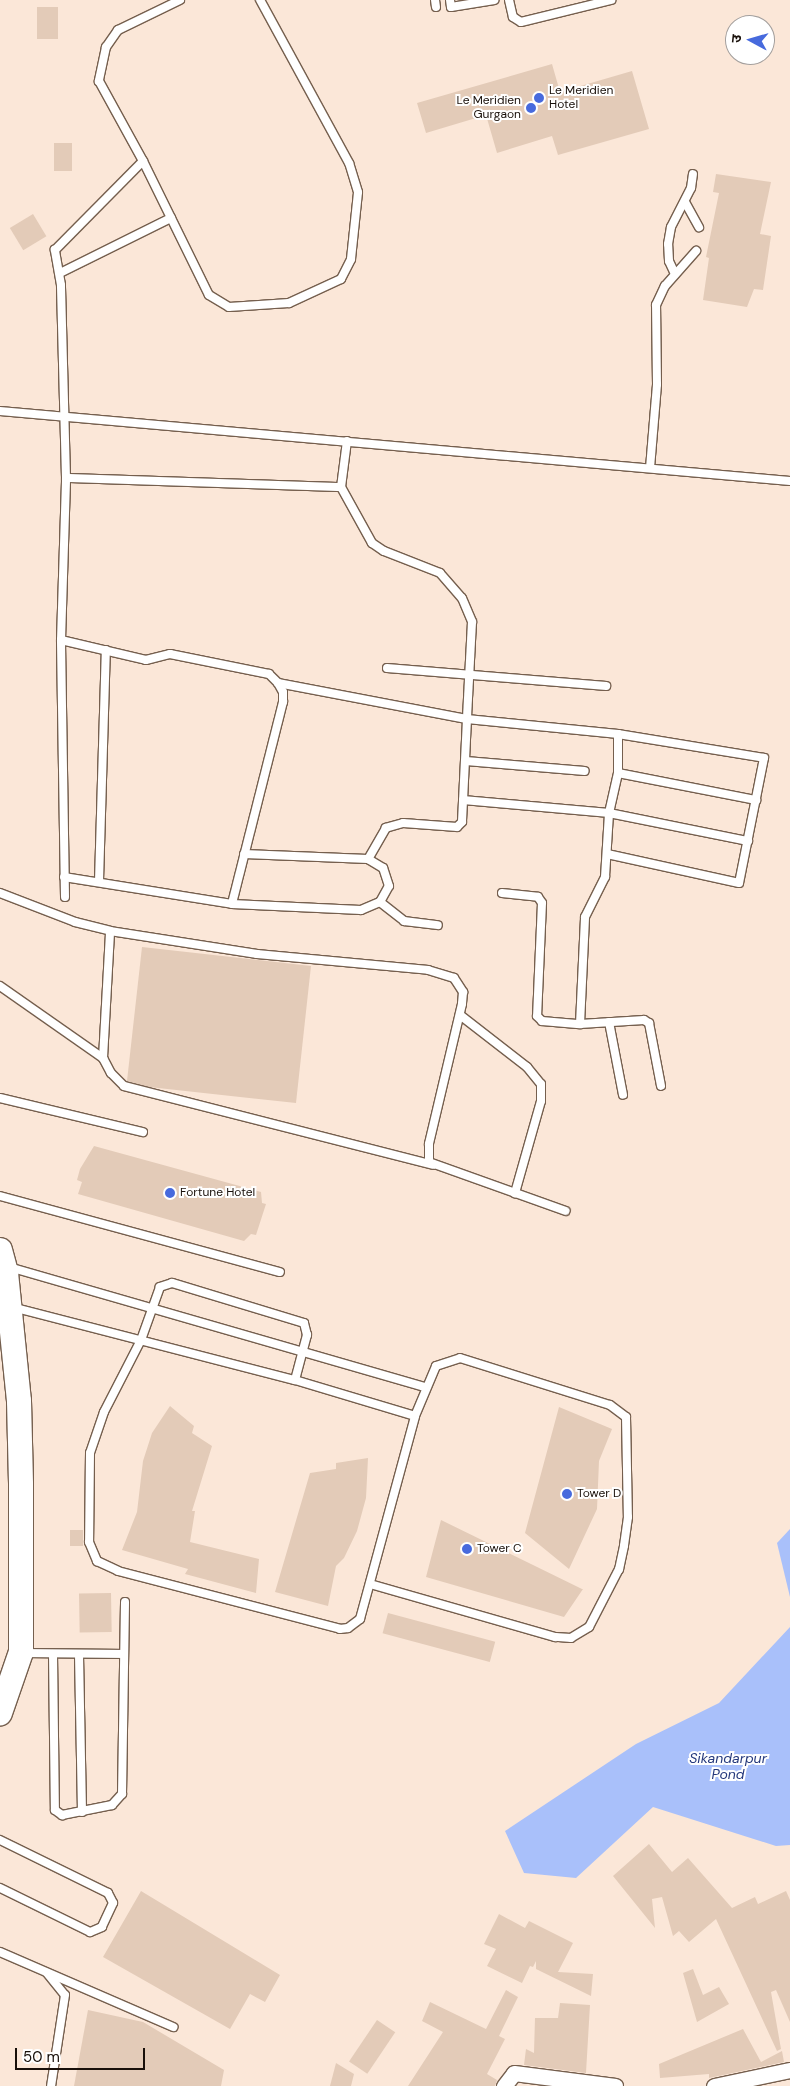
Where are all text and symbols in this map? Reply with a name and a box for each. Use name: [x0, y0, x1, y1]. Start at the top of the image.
north arrow: [725, 15, 775, 65]
text: उ: [727, 34, 745, 44]
place label: Le Meridien Hotel: [549, 84, 613, 112]
marker: Le Meridien Hotel: [533, 92, 545, 104]
place label: Le Meridien Gurgaon: [457, 94, 521, 122]
marker: Le Meridien Gurgaon: [525, 102, 537, 114]
place label: Fortune Hotel: [180, 1186, 255, 1200]
marker: Fortune Hotel: [164, 1187, 176, 1199]
place label: Tower D: [577, 1487, 621, 1501]
marker: Tower D: [561, 1488, 573, 1500]
place label: Tower C: [477, 1542, 522, 1556]
marker: Tower C: [461, 1543, 473, 1555]
water label: Sikandarpur Pond: [689, 1750, 767, 1782]
scale bar: [18, 2038, 148, 2070]
text: 50 m: [23, 2047, 60, 2067]

